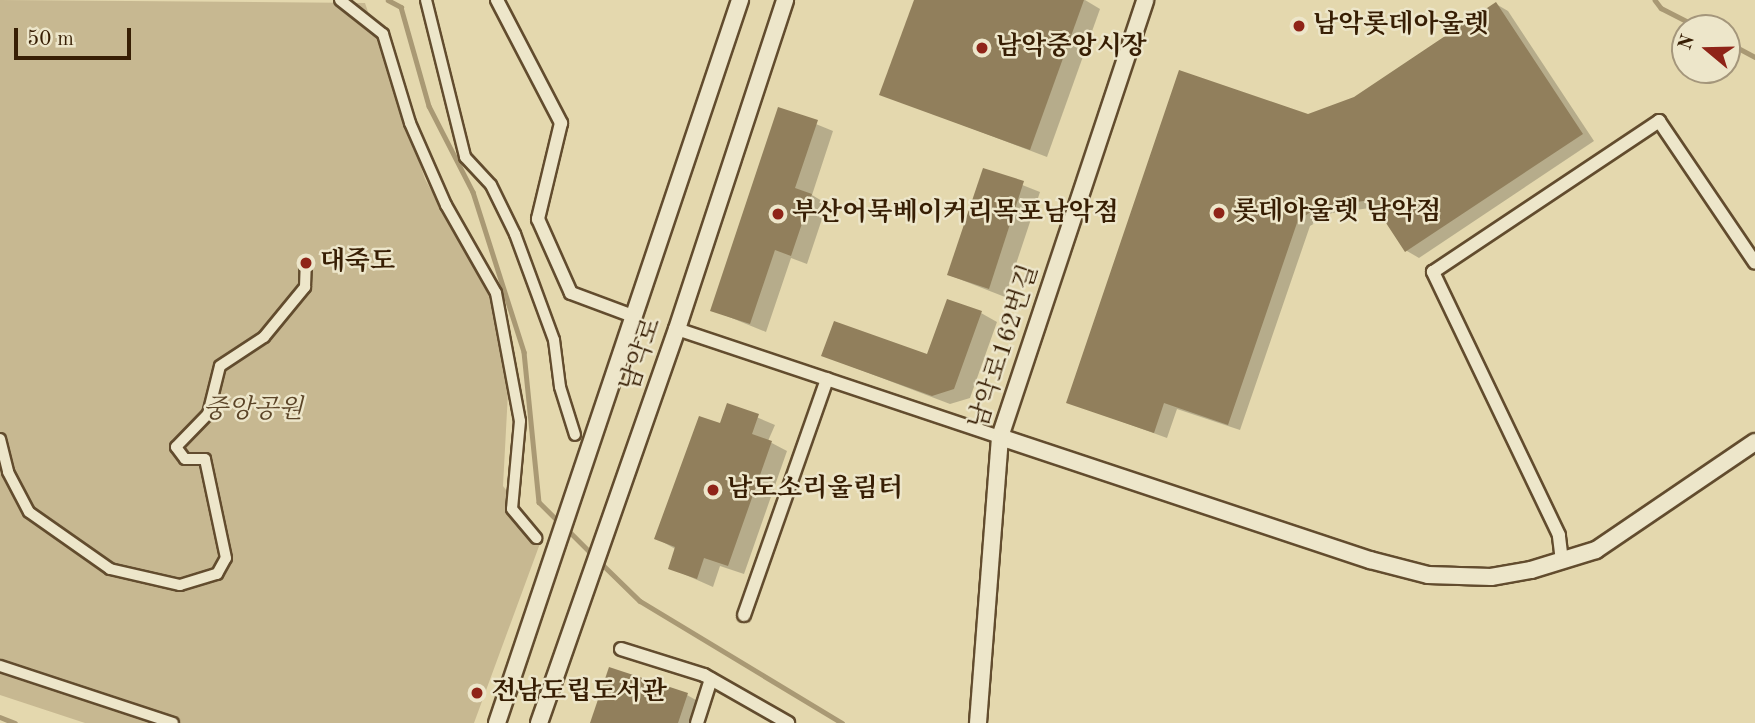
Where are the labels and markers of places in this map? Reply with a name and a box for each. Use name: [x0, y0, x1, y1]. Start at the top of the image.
place label: 남악롯데아울렛: [1313, 10, 1489, 42]
marker: 남악롯데아울렛: [1291, 18, 1307, 34]
place label: 남악중앙시장: [996, 32, 1147, 64]
marker: 남악중앙시장: [974, 40, 990, 56]
place label: 롯데아울렛 남악점: [1233, 197, 1441, 229]
place label: 부산어묵베이커리목포남악점: [792, 198, 1119, 230]
marker: 롯데아울렛 남악점: [1211, 205, 1227, 221]
marker: 부산어묵베이커리목포남악점: [770, 206, 786, 222]
place label: 대죽도: [320, 247, 395, 279]
marker: 대죽도: [298, 255, 314, 271]
place label: 남도소리울림터: [727, 474, 903, 506]
marker: 남도소리울림터: [705, 482, 721, 498]
place label: 전남도립도서관: [491, 677, 667, 709]
marker: 전남도립도서관: [469, 685, 485, 701]

